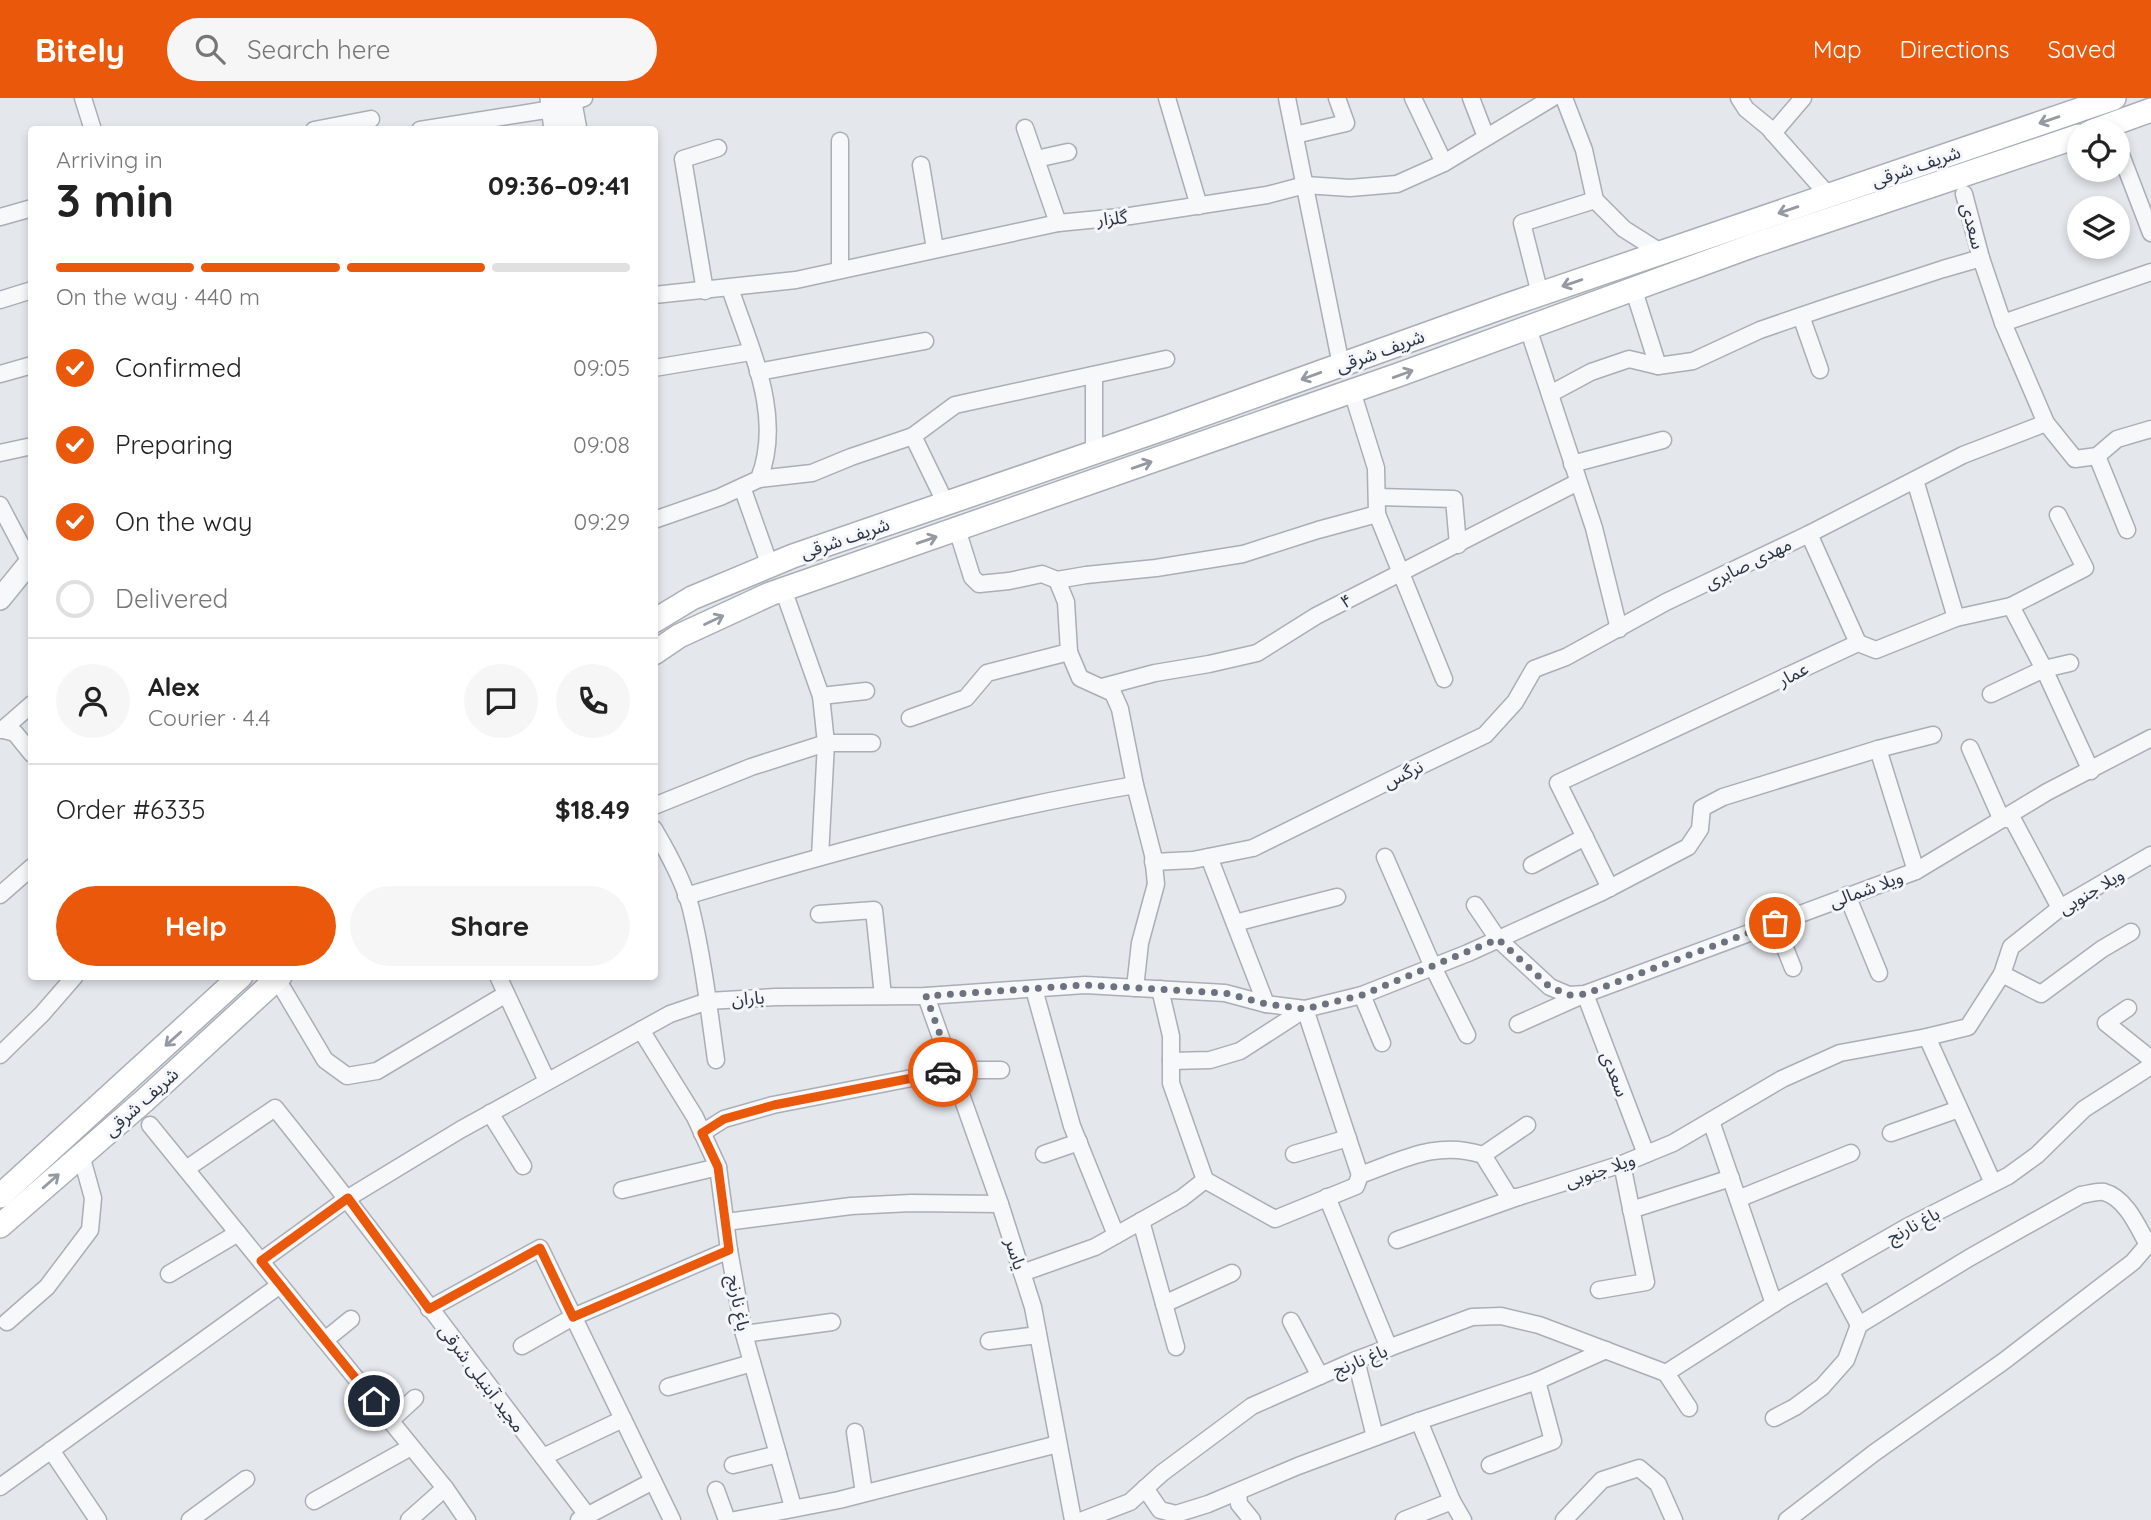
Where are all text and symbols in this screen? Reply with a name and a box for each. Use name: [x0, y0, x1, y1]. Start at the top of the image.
search box: [167, 18, 657, 81]
text: Bitely: [35, 29, 125, 70]
icon: search: [191, 30, 229, 68]
text: Search here: [247, 33, 391, 66]
text: Map: [1813, 34, 1862, 64]
text: Directions: [1900, 34, 2010, 64]
text: Saved: [2048, 34, 2116, 64]
one-way arrow: [2038, 114, 2060, 127]
map controls: [2067, 119, 2130, 259]
button: locate: [2067, 119, 2130, 182]
street label: شریف شرقی: [1868, 140, 1964, 192]
text: Arriving in: [56, 145, 163, 174]
text: 09:36–09:41: [488, 169, 630, 202]
text: 3 min: [56, 171, 174, 229]
button: layers: [2067, 196, 2130, 259]
street label: سعدی: [1956, 200, 1990, 252]
street label: گلزار: [1095, 205, 1129, 231]
one-way arrow: [1777, 205, 1799, 217]
one-way arrow: [1561, 277, 1583, 290]
text: On the way · 440 m: [56, 282, 260, 311]
street label: شریف شرقی: [1332, 324, 1428, 378]
icon: check: [56, 349, 94, 387]
text: Confirmed: [115, 351, 242, 384]
text: 09:05: [573, 353, 630, 382]
one-way arrow: [1391, 366, 1413, 379]
one-way arrow: [1301, 370, 1323, 383]
icon: check: [56, 426, 94, 464]
text: Preparing: [115, 428, 233, 461]
text: 09:08: [573, 430, 630, 459]
one-way arrow: [1130, 458, 1152, 470]
icon: check: [56, 503, 94, 541]
text: On the way: [115, 505, 253, 538]
text: 09:29: [574, 507, 630, 536]
street label: شریف شرقی: [797, 512, 893, 564]
street label: مهدی صابری: [1701, 532, 1795, 594]
one-way arrow: [915, 533, 937, 545]
text: Delivered: [115, 582, 228, 615]
street label: ۴: [1336, 588, 1356, 614]
one-way arrow: [703, 613, 724, 626]
street label: عمار: [1773, 657, 1812, 692]
button: person: [56, 664, 130, 738]
button: chat: [464, 664, 538, 738]
button: phone: [556, 664, 630, 738]
text: Alex: [148, 670, 199, 703]
text: Courier · 4.4: [148, 703, 270, 732]
street label: نرگس: [1379, 755, 1427, 793]
text: Order #6335: [56, 793, 205, 826]
text: $18.49: [555, 793, 630, 826]
street label: ویلا جنوبی: [2054, 862, 2128, 920]
street label: ویلا شمالی: [1826, 865, 1906, 913]
button: Help: [56, 886, 336, 966]
button: Share: [350, 886, 630, 966]
pin: [1745, 893, 1805, 953]
icon: bag: [1756, 904, 1794, 942]
street label: باران: [731, 985, 765, 1011]
one-way arrow: [164, 1031, 182, 1047]
courier: [908, 1037, 978, 1107]
street label: سعدی: [1596, 1048, 1634, 1100]
icon: car: [924, 1053, 962, 1091]
street label: شریف شرقی: [99, 1062, 183, 1142]
street label: ویلا جنوبی: [1562, 1147, 1638, 1193]
one-way arrow: [42, 1173, 60, 1189]
street label: باغ نارنج: [1883, 1202, 1945, 1251]
street label: یاسر: [1000, 1234, 1032, 1273]
street label: باغ نارنج: [719, 1273, 756, 1334]
street label: مجید آبنیلی شرقی: [434, 1319, 530, 1437]
street label: باغ نارنج: [1329, 1339, 1392, 1384]
pin: [344, 1371, 404, 1431]
icon: home: [355, 1382, 393, 1420]

